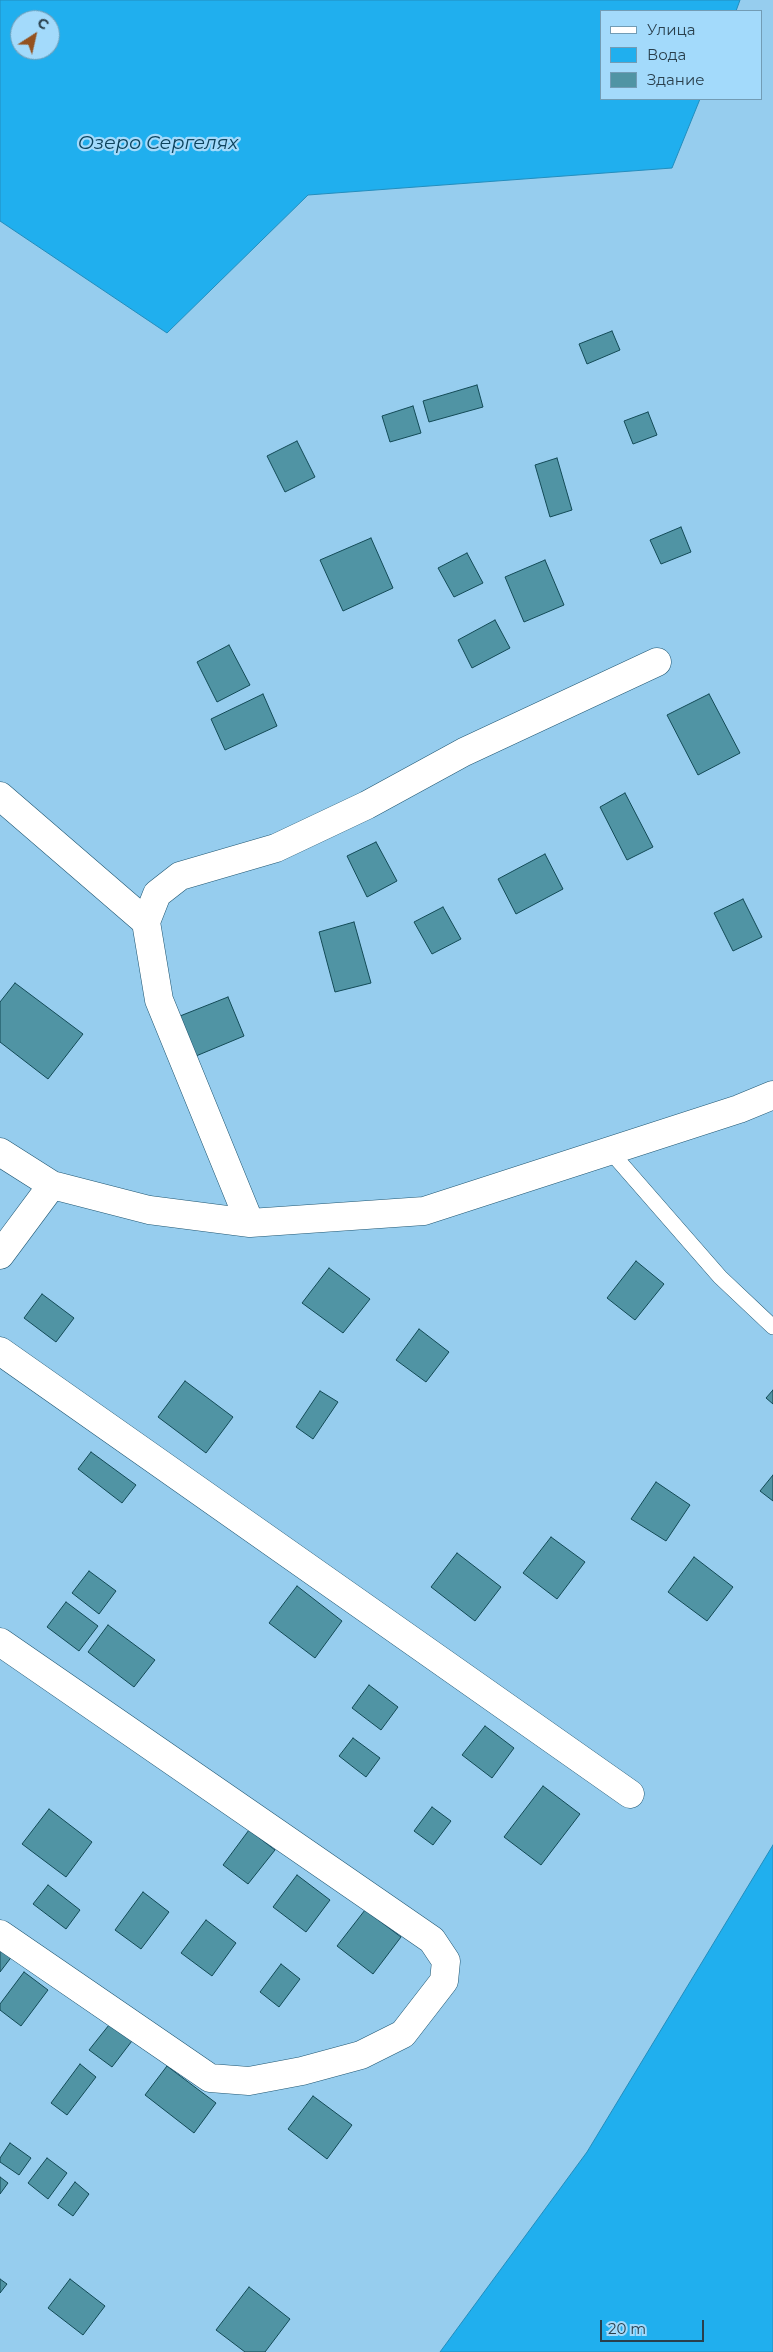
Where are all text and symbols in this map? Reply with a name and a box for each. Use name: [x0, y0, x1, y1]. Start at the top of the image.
north arrow: [10, 10, 60, 60]
legend: [600, 10, 763, 100]
text: С: [34, 13, 52, 34]
text: Улица: [647, 20, 695, 39]
text: Вода: [647, 45, 686, 64]
text: Здание: [647, 70, 705, 89]
water label: Озеро Сергелях: [78, 132, 238, 154]
scale bar: [603, 2310, 707, 2342]
text: 20 m: [608, 2319, 646, 2338]

